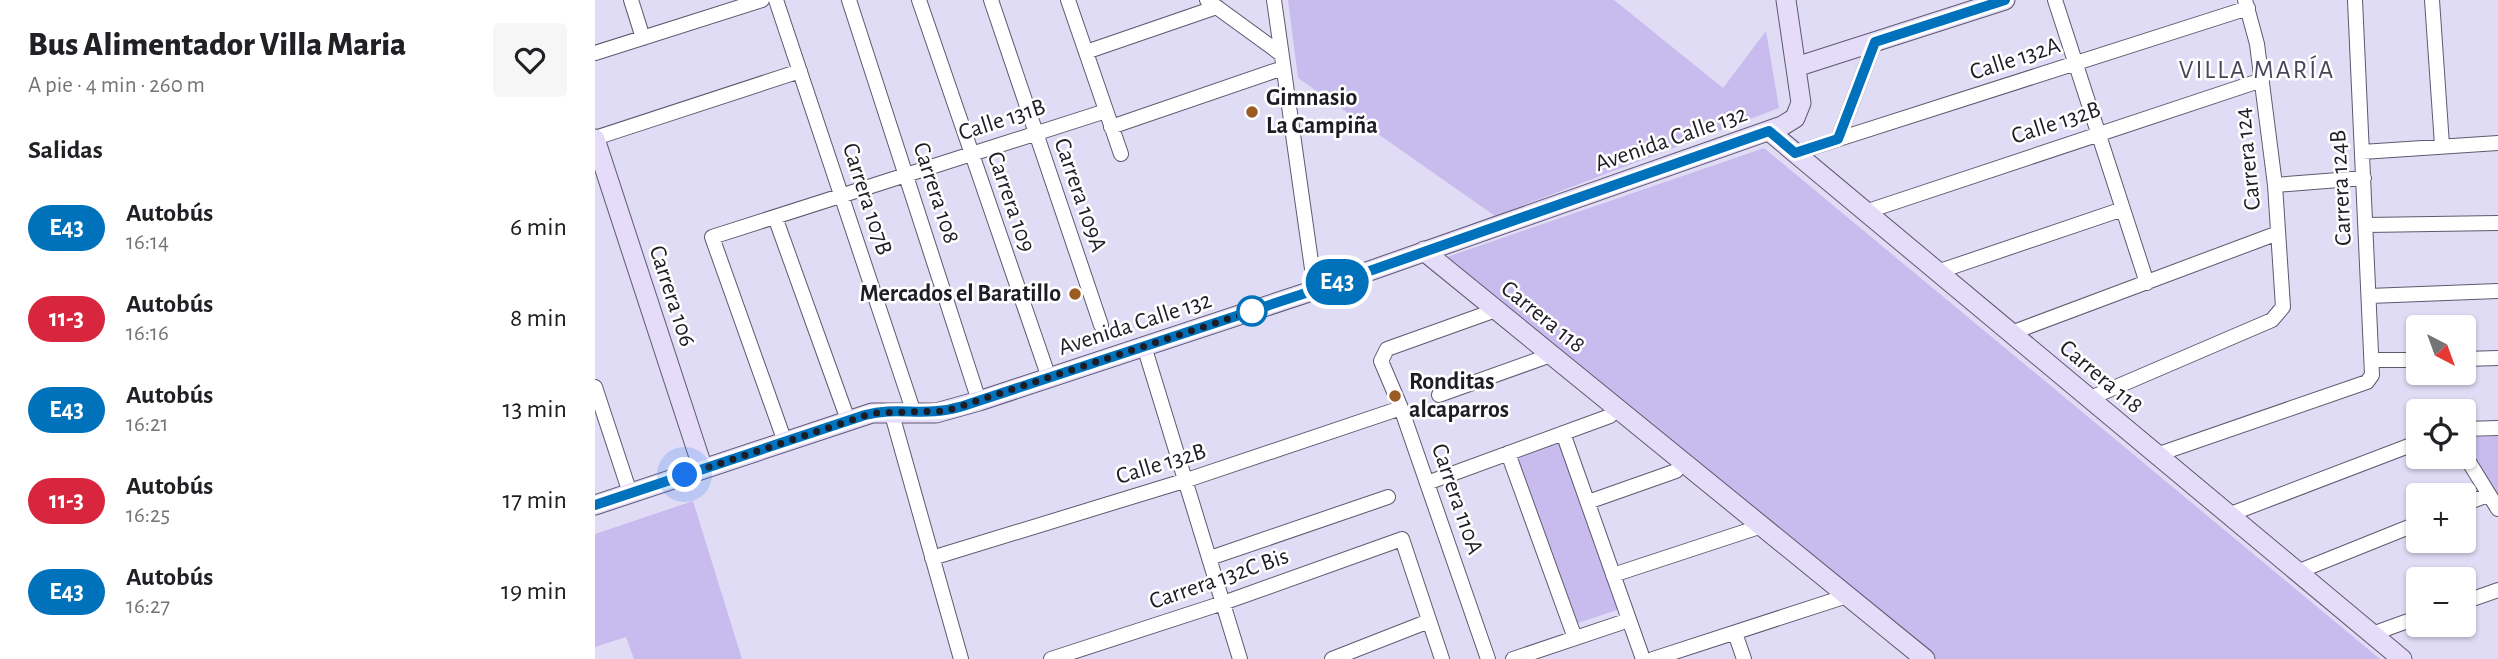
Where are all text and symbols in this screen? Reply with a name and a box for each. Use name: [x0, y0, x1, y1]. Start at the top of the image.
button: heart: [493, 23, 567, 97]
text: Bus Alimentador Villa Maria: [28, 29, 406, 62]
street label: Calle 132A: [1967, 33, 2063, 85]
district label: VILLA MARÍA: [2179, 55, 2335, 83]
text: A pie · 4 min · 260 m: [28, 74, 205, 97]
place label: Gimnasio La Campiña: [1266, 86, 1378, 138]
street label: Calle 131B: [956, 95, 1048, 145]
street label: Calle 132B: [2008, 97, 2104, 149]
street label: Avenida Calle 132: [1592, 102, 1750, 176]
marker: Gimnasio La Campiña: [1244, 104, 1260, 120]
street label: Carrera 124: [2231, 106, 2265, 212]
street label: Carrera 124B: [2326, 129, 2356, 247]
street label: Carrera 109A: [1049, 135, 1111, 255]
text: Salidas: [28, 137, 103, 163]
street label: Carrera 108: [908, 139, 964, 247]
street label: Carrera 107B: [838, 140, 896, 258]
street label: Carrera 109: [983, 149, 1039, 255]
text: Autobús: [126, 200, 213, 226]
text: 6 min: [510, 214, 567, 240]
text: E43: [49, 216, 84, 240]
text: 16:14: [126, 231, 169, 254]
street label: Carrera 106: [644, 243, 700, 349]
line badge: E43: [1297, 259, 1377, 305]
text: E43: [1320, 270, 1354, 294]
street label: Carrera 118: [1496, 276, 1590, 358]
place label: Mercados el Baratillo: [860, 282, 1061, 306]
marker: Mercados el Baratillo: [1067, 286, 1083, 302]
street label: Avenida Calle 132: [1055, 288, 1215, 360]
text: Autobús: [126, 291, 213, 317]
unlabelled marker: [1237, 296, 1267, 326]
text: 8 min: [510, 305, 567, 331]
text: 11-3: [49, 307, 84, 331]
north arrow: [2406, 315, 2476, 385]
map controls: [2406, 315, 2476, 637]
text: 16:16: [126, 322, 169, 345]
street label: Carrera 118: [2055, 336, 2147, 418]
place label: Ronditas alcaparros: [1409, 370, 1509, 422]
text: Autobús: [126, 382, 213, 408]
marker: Ronditas alcaparros: [1387, 388, 1403, 404]
text: 13 min: [503, 396, 567, 422]
text: E43: [49, 398, 84, 422]
button: locate: [2406, 399, 2476, 469]
text: 16:21: [126, 413, 168, 436]
street label: Calle 132B: [1113, 439, 1209, 489]
street label: Carrera 110A: [1427, 440, 1487, 558]
your location: [667, 457, 702, 492]
text: Autobús: [126, 473, 213, 499]
button: +: [2406, 483, 2476, 553]
text: 17 min: [502, 487, 567, 513]
text: 11-3: [49, 489, 84, 513]
text: 16:25: [126, 504, 170, 527]
street label: Carrera 132C Bis: [1146, 544, 1292, 614]
text: Autobús: [126, 564, 213, 590]
button: −: [2406, 567, 2476, 637]
text: 19 min: [501, 578, 567, 604]
text: E43: [49, 580, 84, 604]
text: 16:27: [126, 595, 170, 618]

